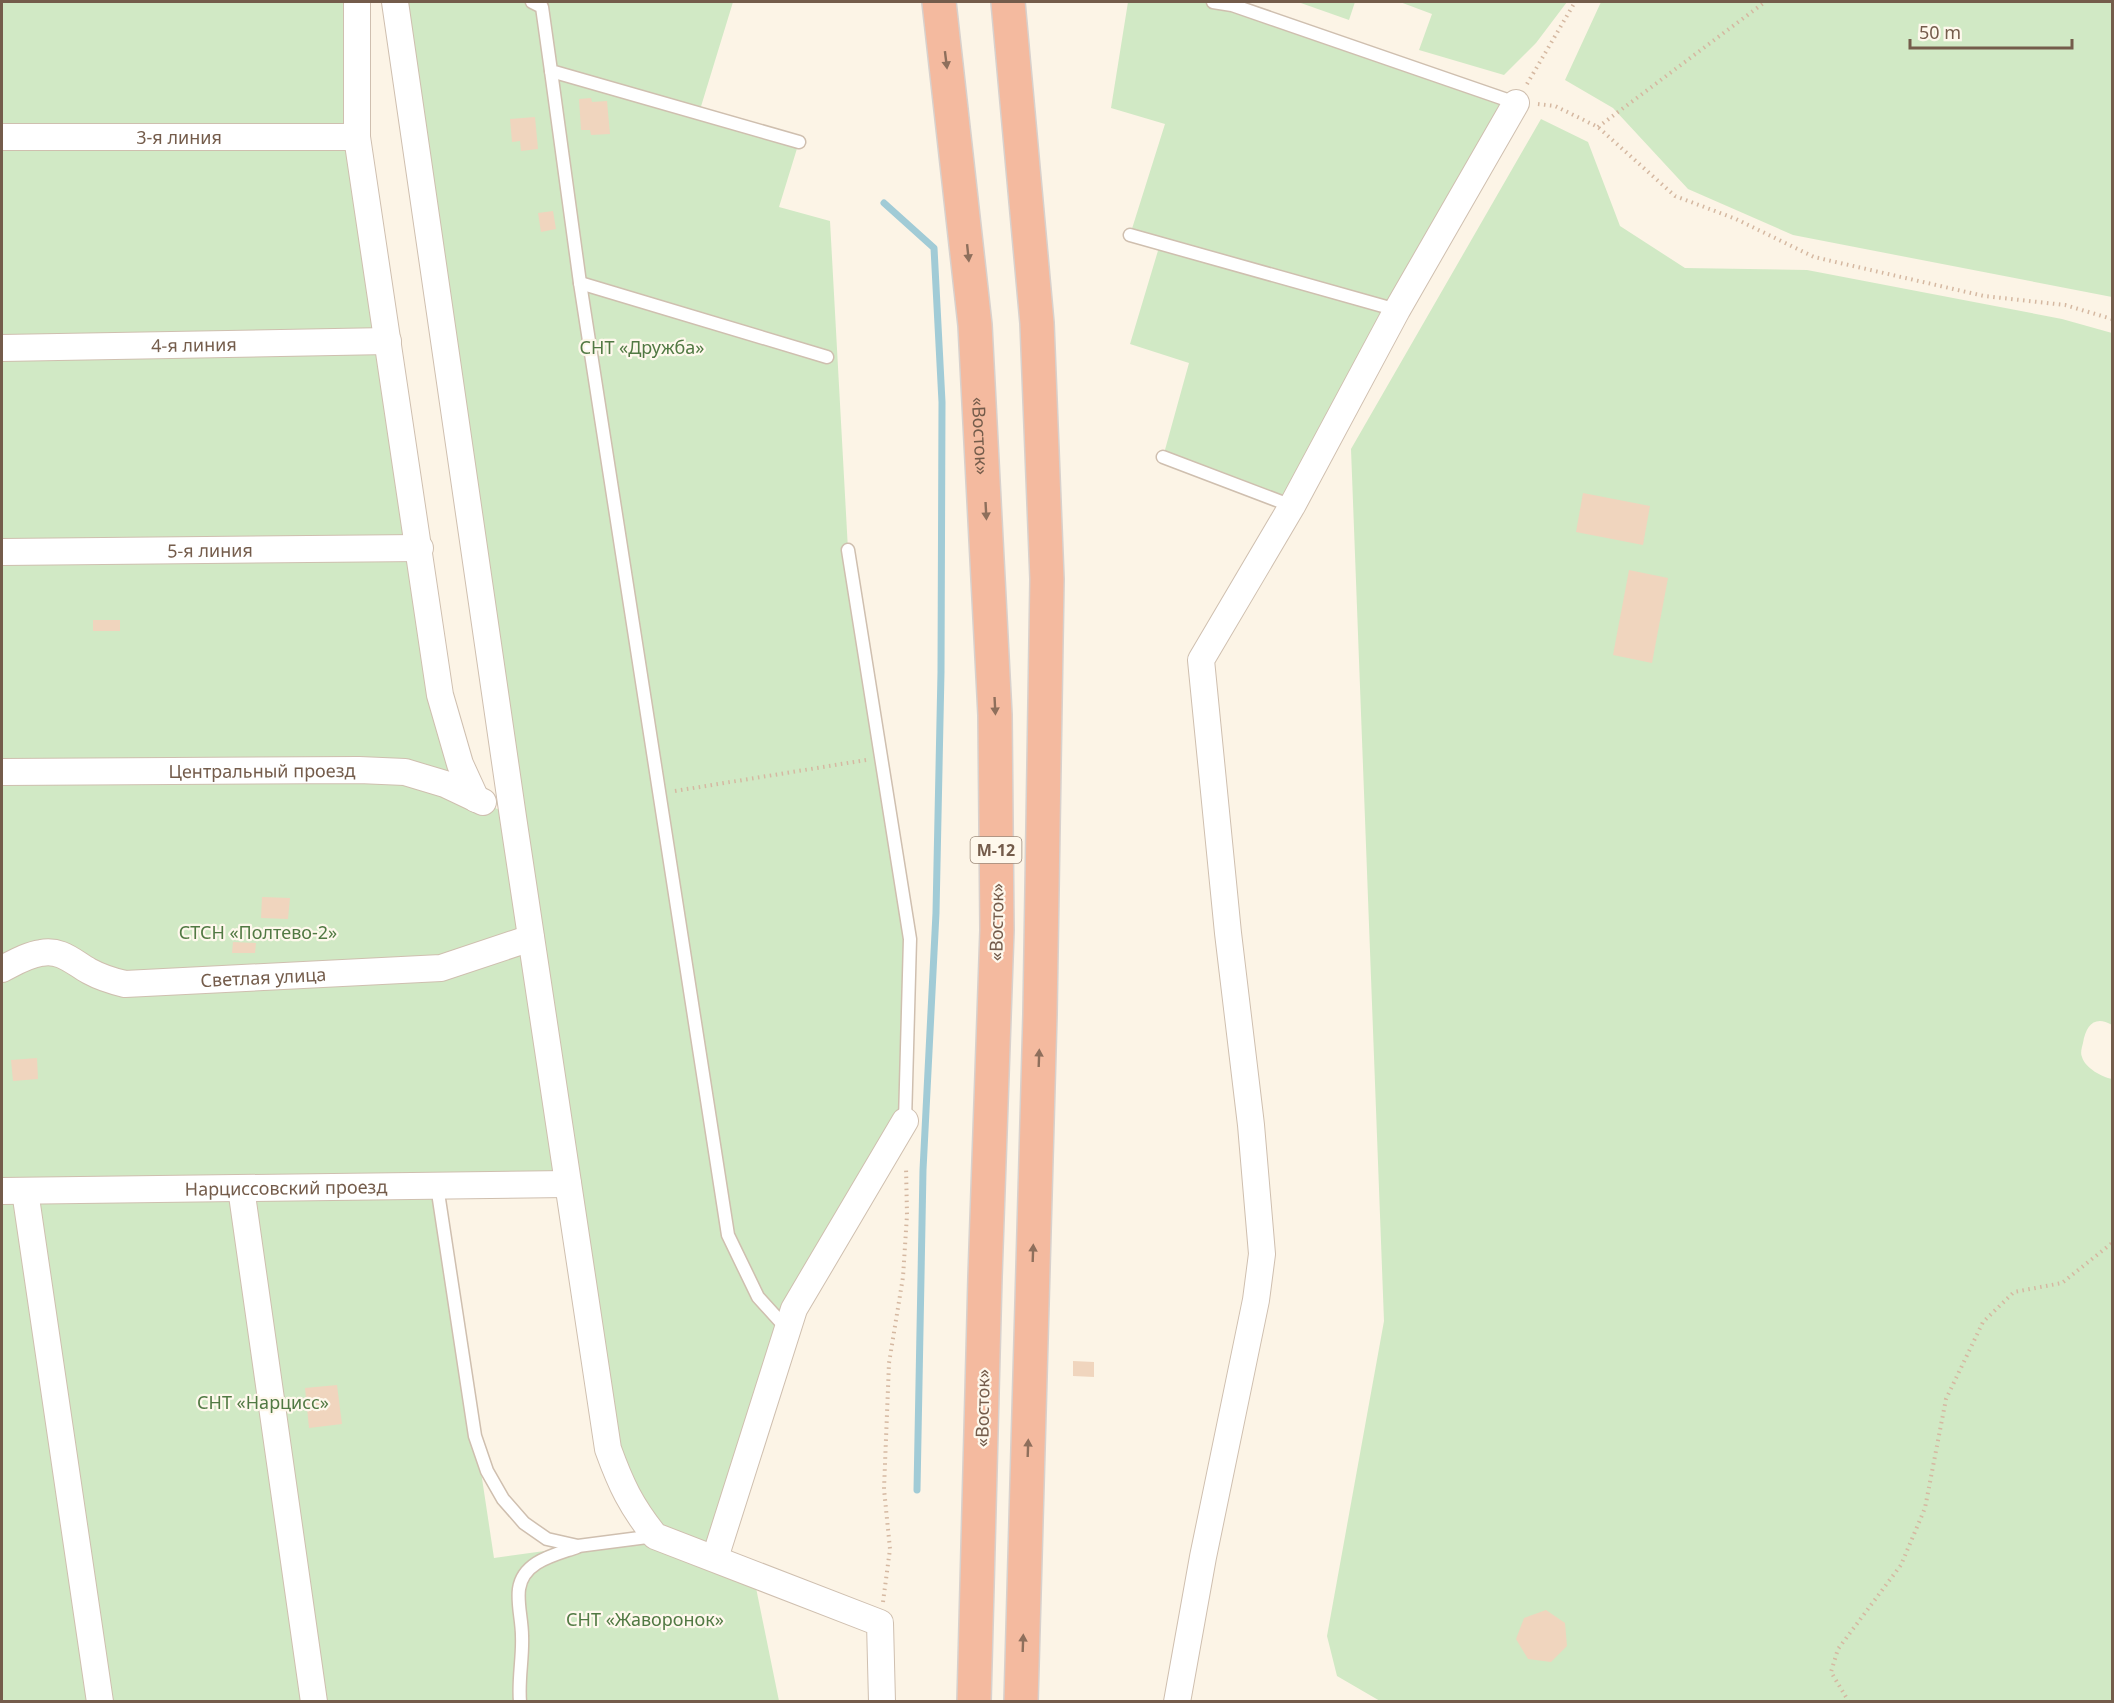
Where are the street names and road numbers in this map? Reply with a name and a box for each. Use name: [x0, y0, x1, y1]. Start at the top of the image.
street label: 3-я линия: [136, 125, 222, 149]
street label: 4-я линия: [151, 332, 237, 357]
street label: «Восток»: [967, 396, 995, 475]
street label: 5-я линия: [167, 538, 253, 562]
street label: Центральный проезд: [168, 758, 356, 783]
road number: М-12: [970, 837, 1022, 863]
street label: «Восток»: [983, 883, 1009, 961]
street label: Светлая улица: [200, 962, 327, 992]
street label: Нарциссовский проезд: [185, 1174, 387, 1201]
street label: «Восток»: [969, 1369, 995, 1447]

